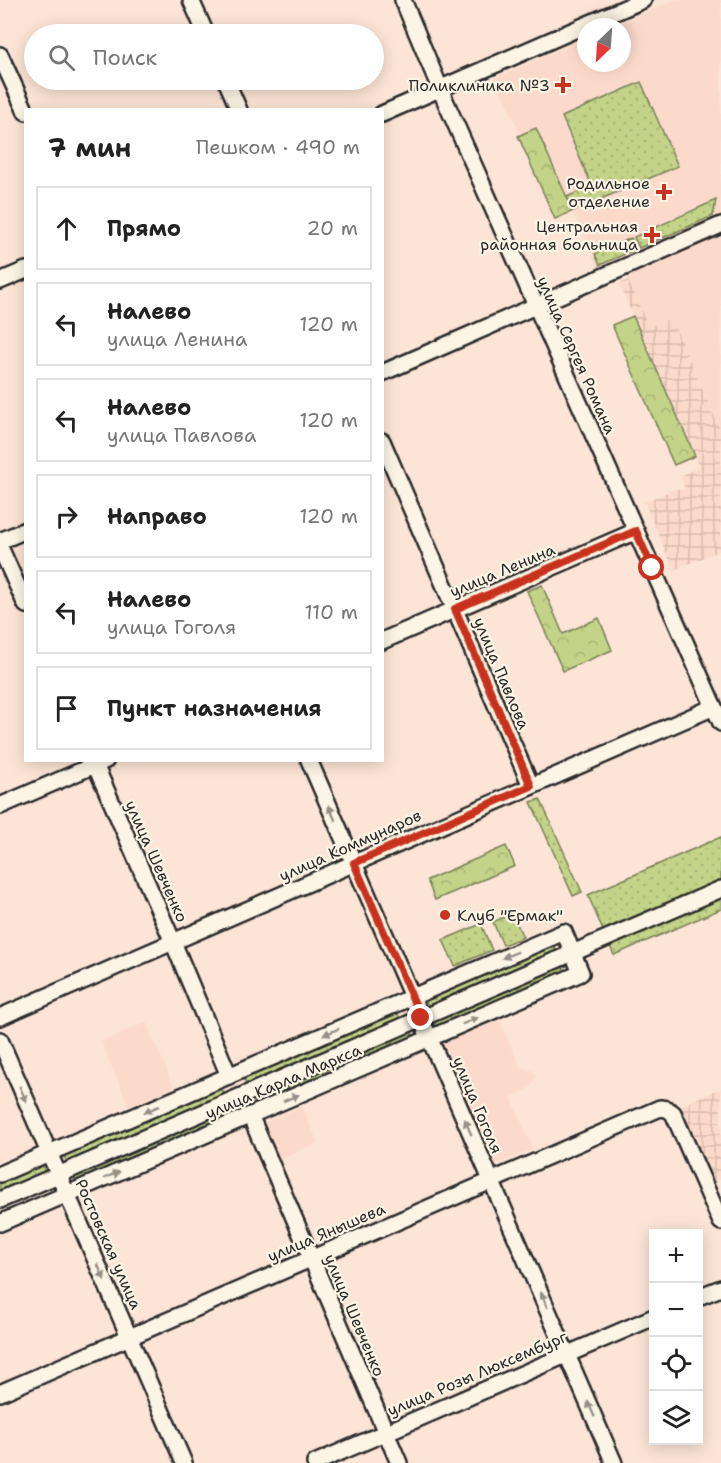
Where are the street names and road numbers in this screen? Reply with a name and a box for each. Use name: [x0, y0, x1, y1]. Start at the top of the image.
street label: улица Сергея Романа: [532, 273, 621, 438]
street label: улица Ленина: [446, 539, 558, 602]
street label: улица Павлова: [469, 614, 535, 732]
street label: улица Шевченко: [120, 797, 193, 925]
street label: улица Коммунаров: [276, 805, 425, 886]
street label: улица Карла Маркса: [202, 1039, 364, 1124]
street label: улица Гоголя: [448, 1054, 507, 1157]
street label: Ростовская улица: [70, 1176, 147, 1313]
street label: улица Янышева: [264, 1198, 388, 1267]
street label: улица Шевченко: [319, 1251, 390, 1380]
street label: улица Розы Люксембург: [384, 1326, 571, 1421]

